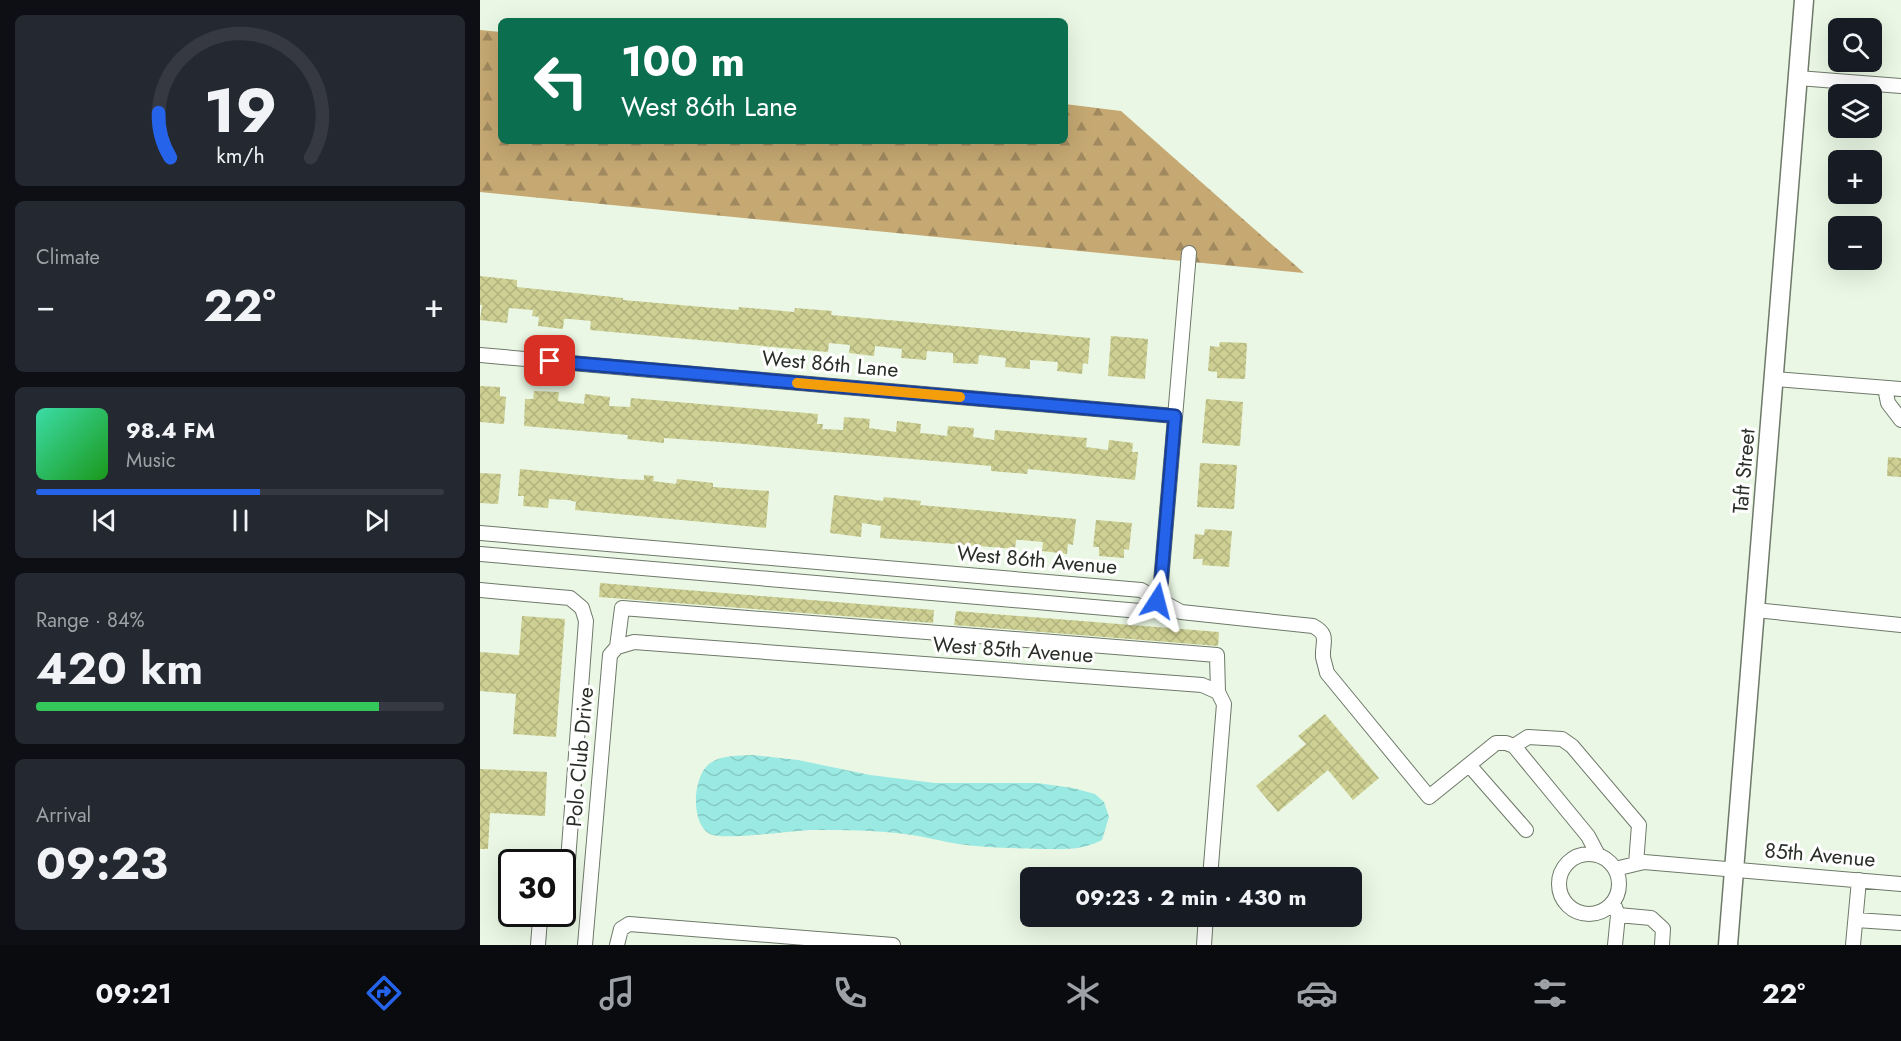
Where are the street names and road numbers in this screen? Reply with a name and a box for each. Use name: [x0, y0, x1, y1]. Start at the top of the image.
street label: West 86th Lane: [760, 343, 900, 385]
street label: Taft Street: [1725, 427, 1763, 515]
street label: West 86th Avenue: [955, 538, 1119, 582]
street label: West 85th Avenue: [932, 629, 1094, 671]
street label: Polo Club Drive: [559, 686, 601, 828]
street label: 85th Avenue: [1763, 835, 1877, 875]

